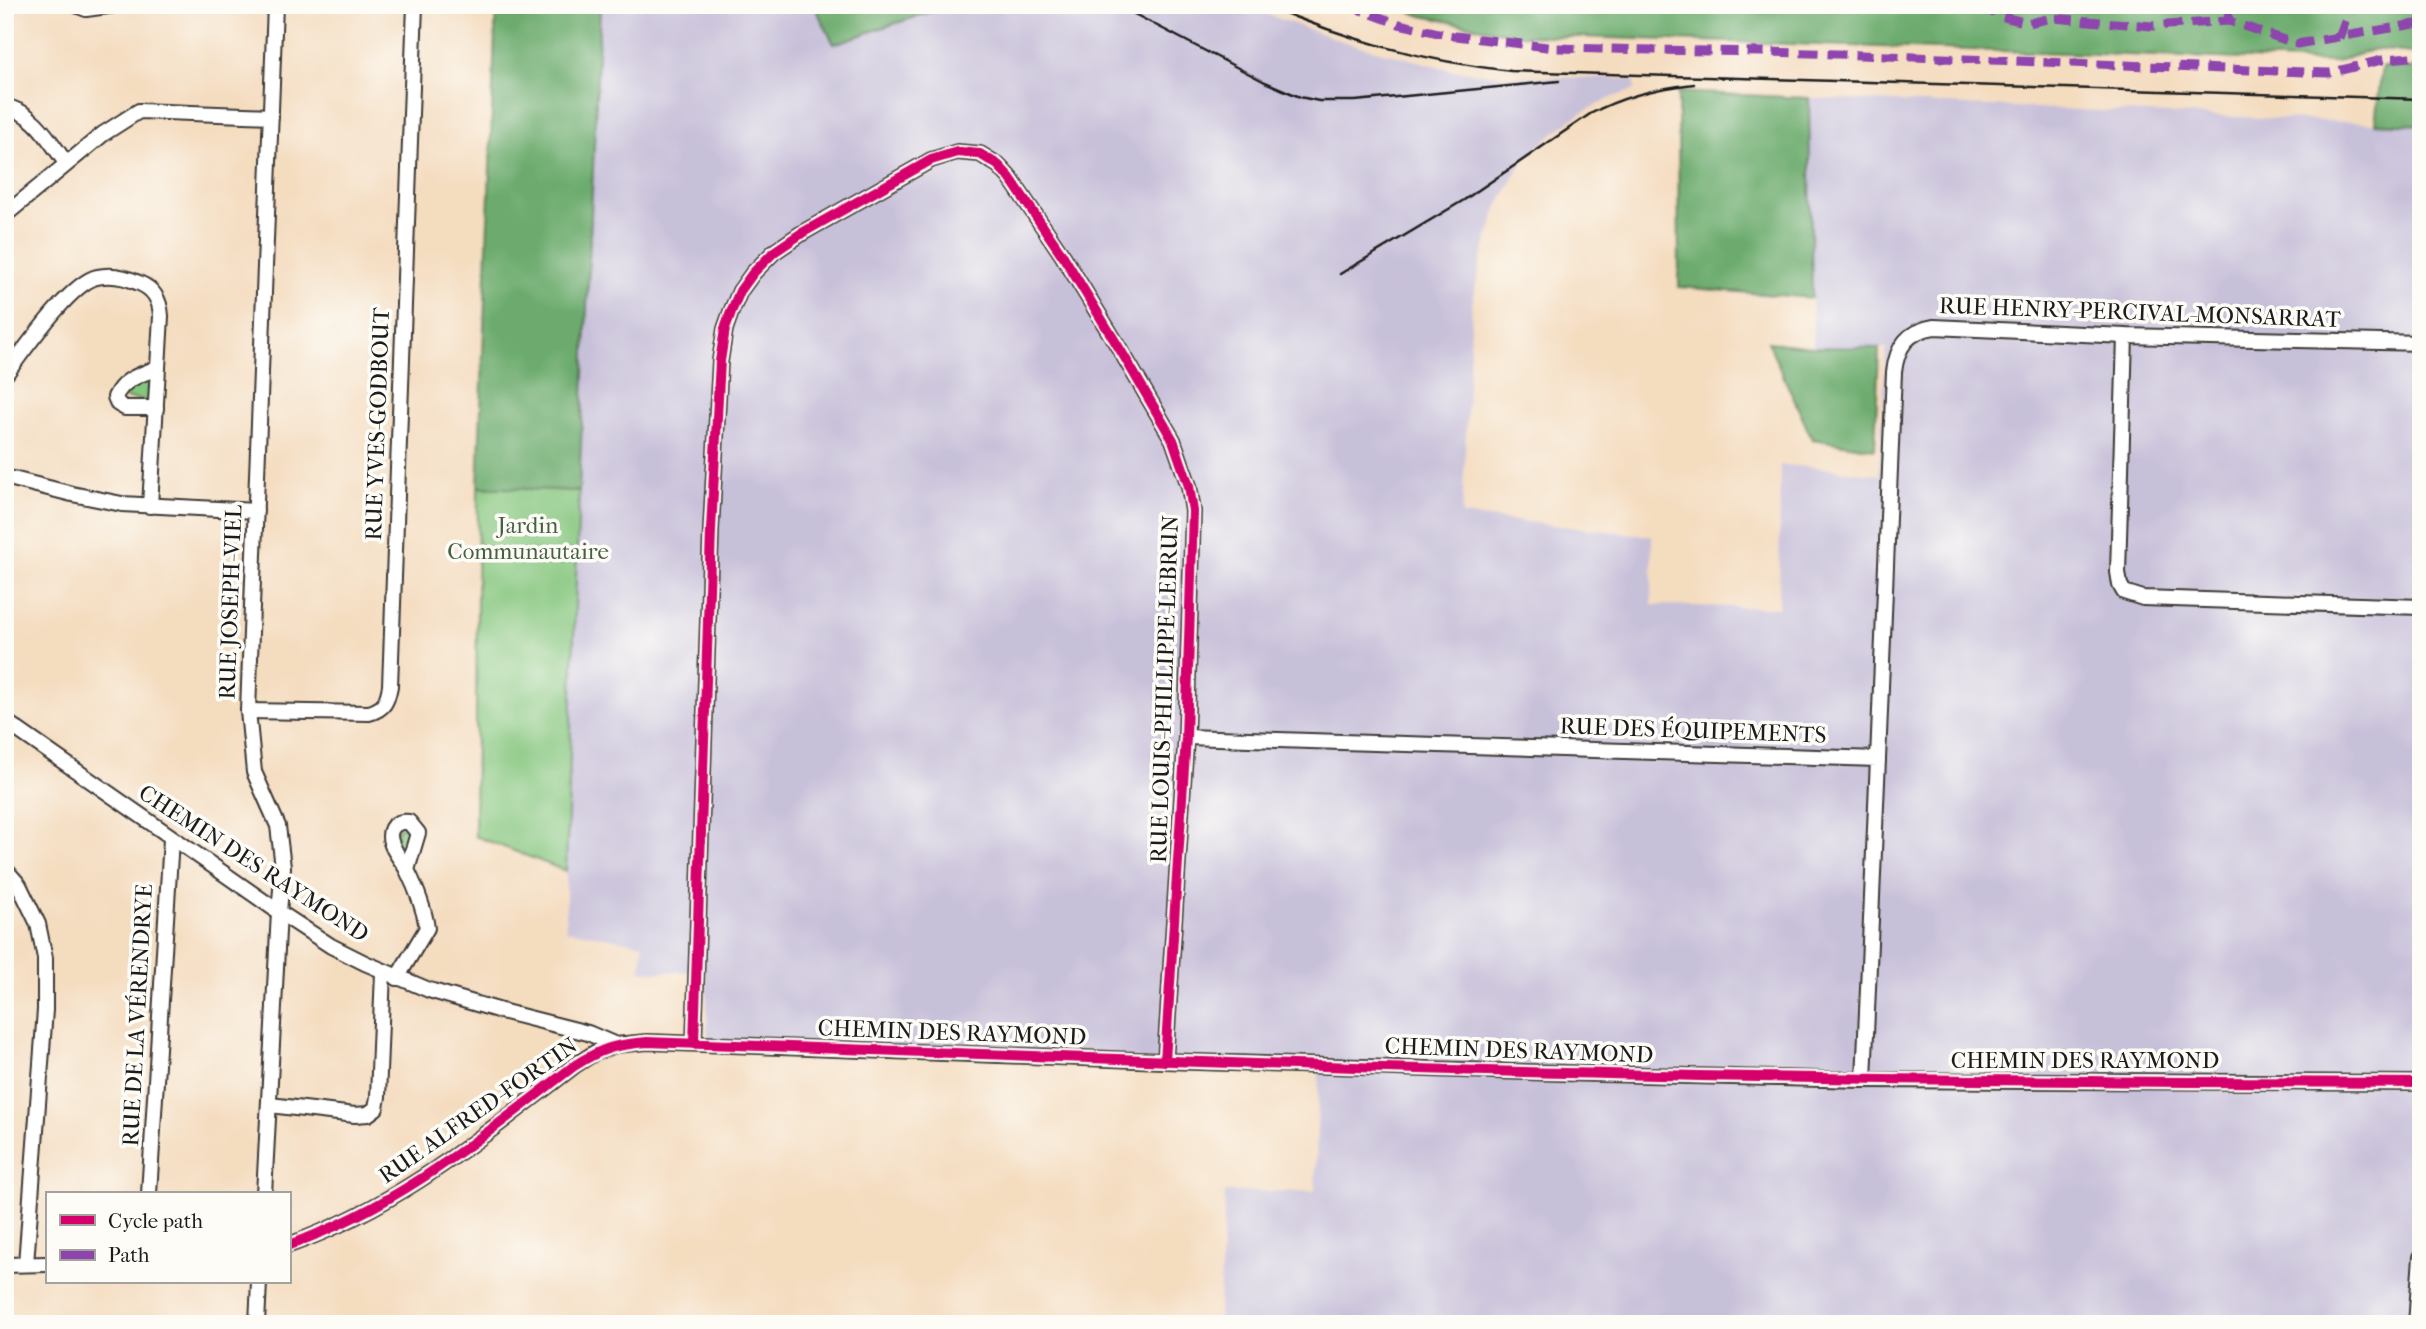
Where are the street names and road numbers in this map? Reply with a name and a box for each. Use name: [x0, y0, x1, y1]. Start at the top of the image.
street label: RUE HENRY-PERCIVAL-MONSARRAT: [1939, 292, 2342, 333]
street label: RUE YVES-GODBOUT: [360, 306, 395, 541]
street label: RUE JOSEPH-VIEL: [214, 504, 247, 700]
street label: RUE LOUIS-PHILLIPPE-LEBRUN: [1145, 515, 1184, 863]
street label: RUE DES ÉQUIPEMENTS: [1559, 712, 1827, 749]
street label: CHEMIN DES RAYMOND: [134, 779, 374, 948]
street label: RUE DE LA VÉRENDRYE: [117, 883, 158, 1147]
street label: CHEMIN DES RAYMOND: [817, 1014, 1087, 1051]
street label: RUE ALFRED-FORTIN: [374, 1032, 583, 1189]
street label: CHEMIN DES RAYMOND: [1384, 1032, 1654, 1069]
street label: CHEMIN DES RAYMOND: [1951, 1047, 2219, 1074]

